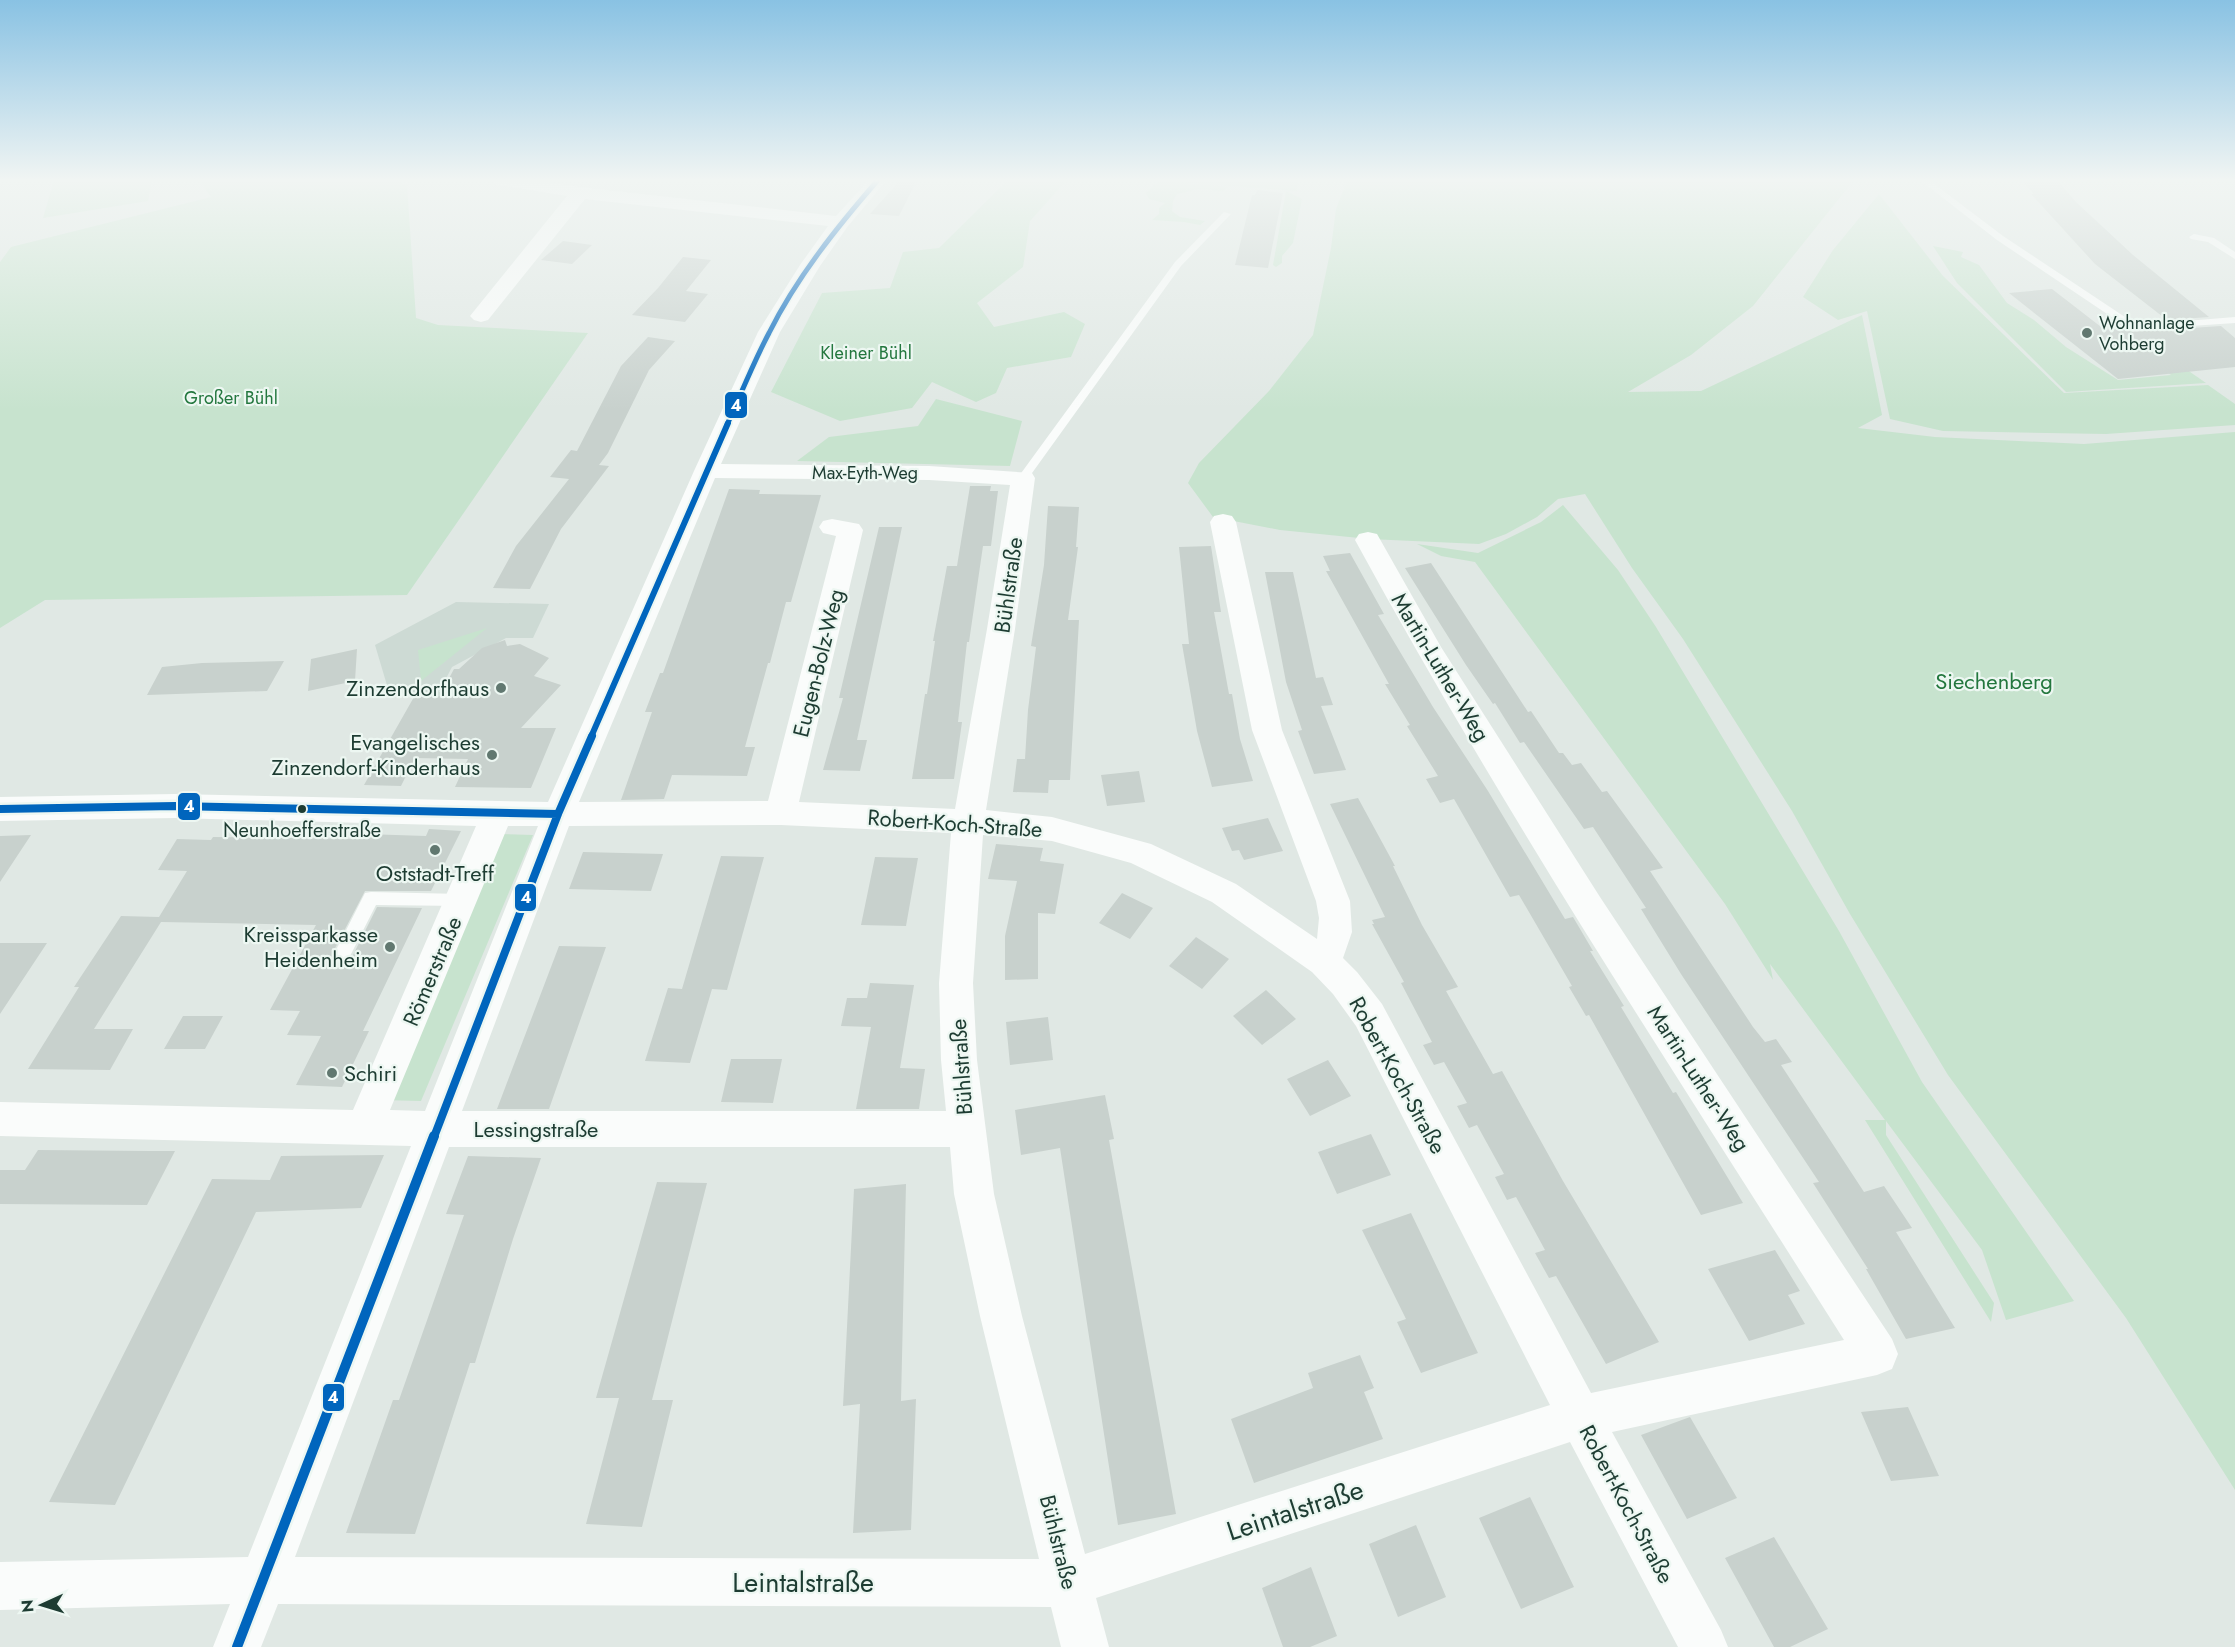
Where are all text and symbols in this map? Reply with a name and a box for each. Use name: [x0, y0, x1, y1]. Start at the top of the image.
place label: Wohnanlage Vohberg: [2099, 310, 2195, 357]
marker: Wohnanlage Vohberg: [2080, 326, 2094, 340]
park label: Kleiner Bühl: [820, 340, 912, 366]
park label: Großer Bühl: [184, 385, 278, 411]
line badge: 4: [724, 391, 748, 419]
text: 4: [730, 394, 742, 417]
street label: Max-Eyth-Weg: [812, 460, 918, 486]
street label: Bühlstraße: [985, 535, 1031, 635]
street label: Eugen-Bolz-Weg: [784, 586, 852, 740]
street label: Martin-Luther-Weg: [1384, 587, 1498, 747]
park label: Siechenberg: [1935, 665, 2053, 697]
place label: Zinzendorfhaus: [346, 672, 489, 704]
marker: Zinzendorfhaus: [494, 681, 508, 695]
place label: Evangelisches Zinzendorf-Kinderhaus: [271, 726, 480, 783]
marker: Evangelisches Zinzendorf-Kinderhaus: [485, 748, 499, 762]
line badge: 4: [177, 792, 201, 821]
text: 4: [183, 795, 195, 818]
street label: Robert-Koch-Straße: [866, 801, 1044, 845]
marker: Neunhoefferstraße: [296, 803, 308, 815]
place label: Neunhoefferstraße: [223, 816, 381, 845]
marker: Oststadt-Treff: [428, 843, 442, 857]
place label: Oststadt-Treff: [376, 857, 495, 889]
line badge: 4: [514, 883, 537, 912]
text: 4: [520, 886, 532, 909]
street label: Römerstraße: [395, 911, 469, 1031]
place label: Kreissparkasse Heidenheim: [244, 918, 378, 975]
marker: Kreissparkasse Heidenheim: [383, 940, 397, 954]
street label: Robert-Koch-Straße: [1342, 991, 1454, 1159]
street label: Martin-Luther-Weg: [1640, 999, 1758, 1157]
street label: Bühlstraße: [942, 1018, 980, 1116]
place label: Schiri: [344, 1057, 397, 1089]
marker: Schiri: [325, 1066, 339, 1080]
street label: Lessingstraße: [474, 1113, 598, 1145]
line badge: 4: [322, 1383, 345, 1412]
text: 4: [327, 1386, 339, 1409]
street label: Robert-Koch-Straße: [1572, 1419, 1682, 1589]
street label: Leintalstraße: [1222, 1470, 1368, 1550]
street label: Bühlstraße: [1032, 1491, 1086, 1593]
street label: Leintalstraße: [732, 1563, 874, 1602]
north arrow: [12, 1575, 72, 1635]
text: N: [16, 1599, 39, 1613]

